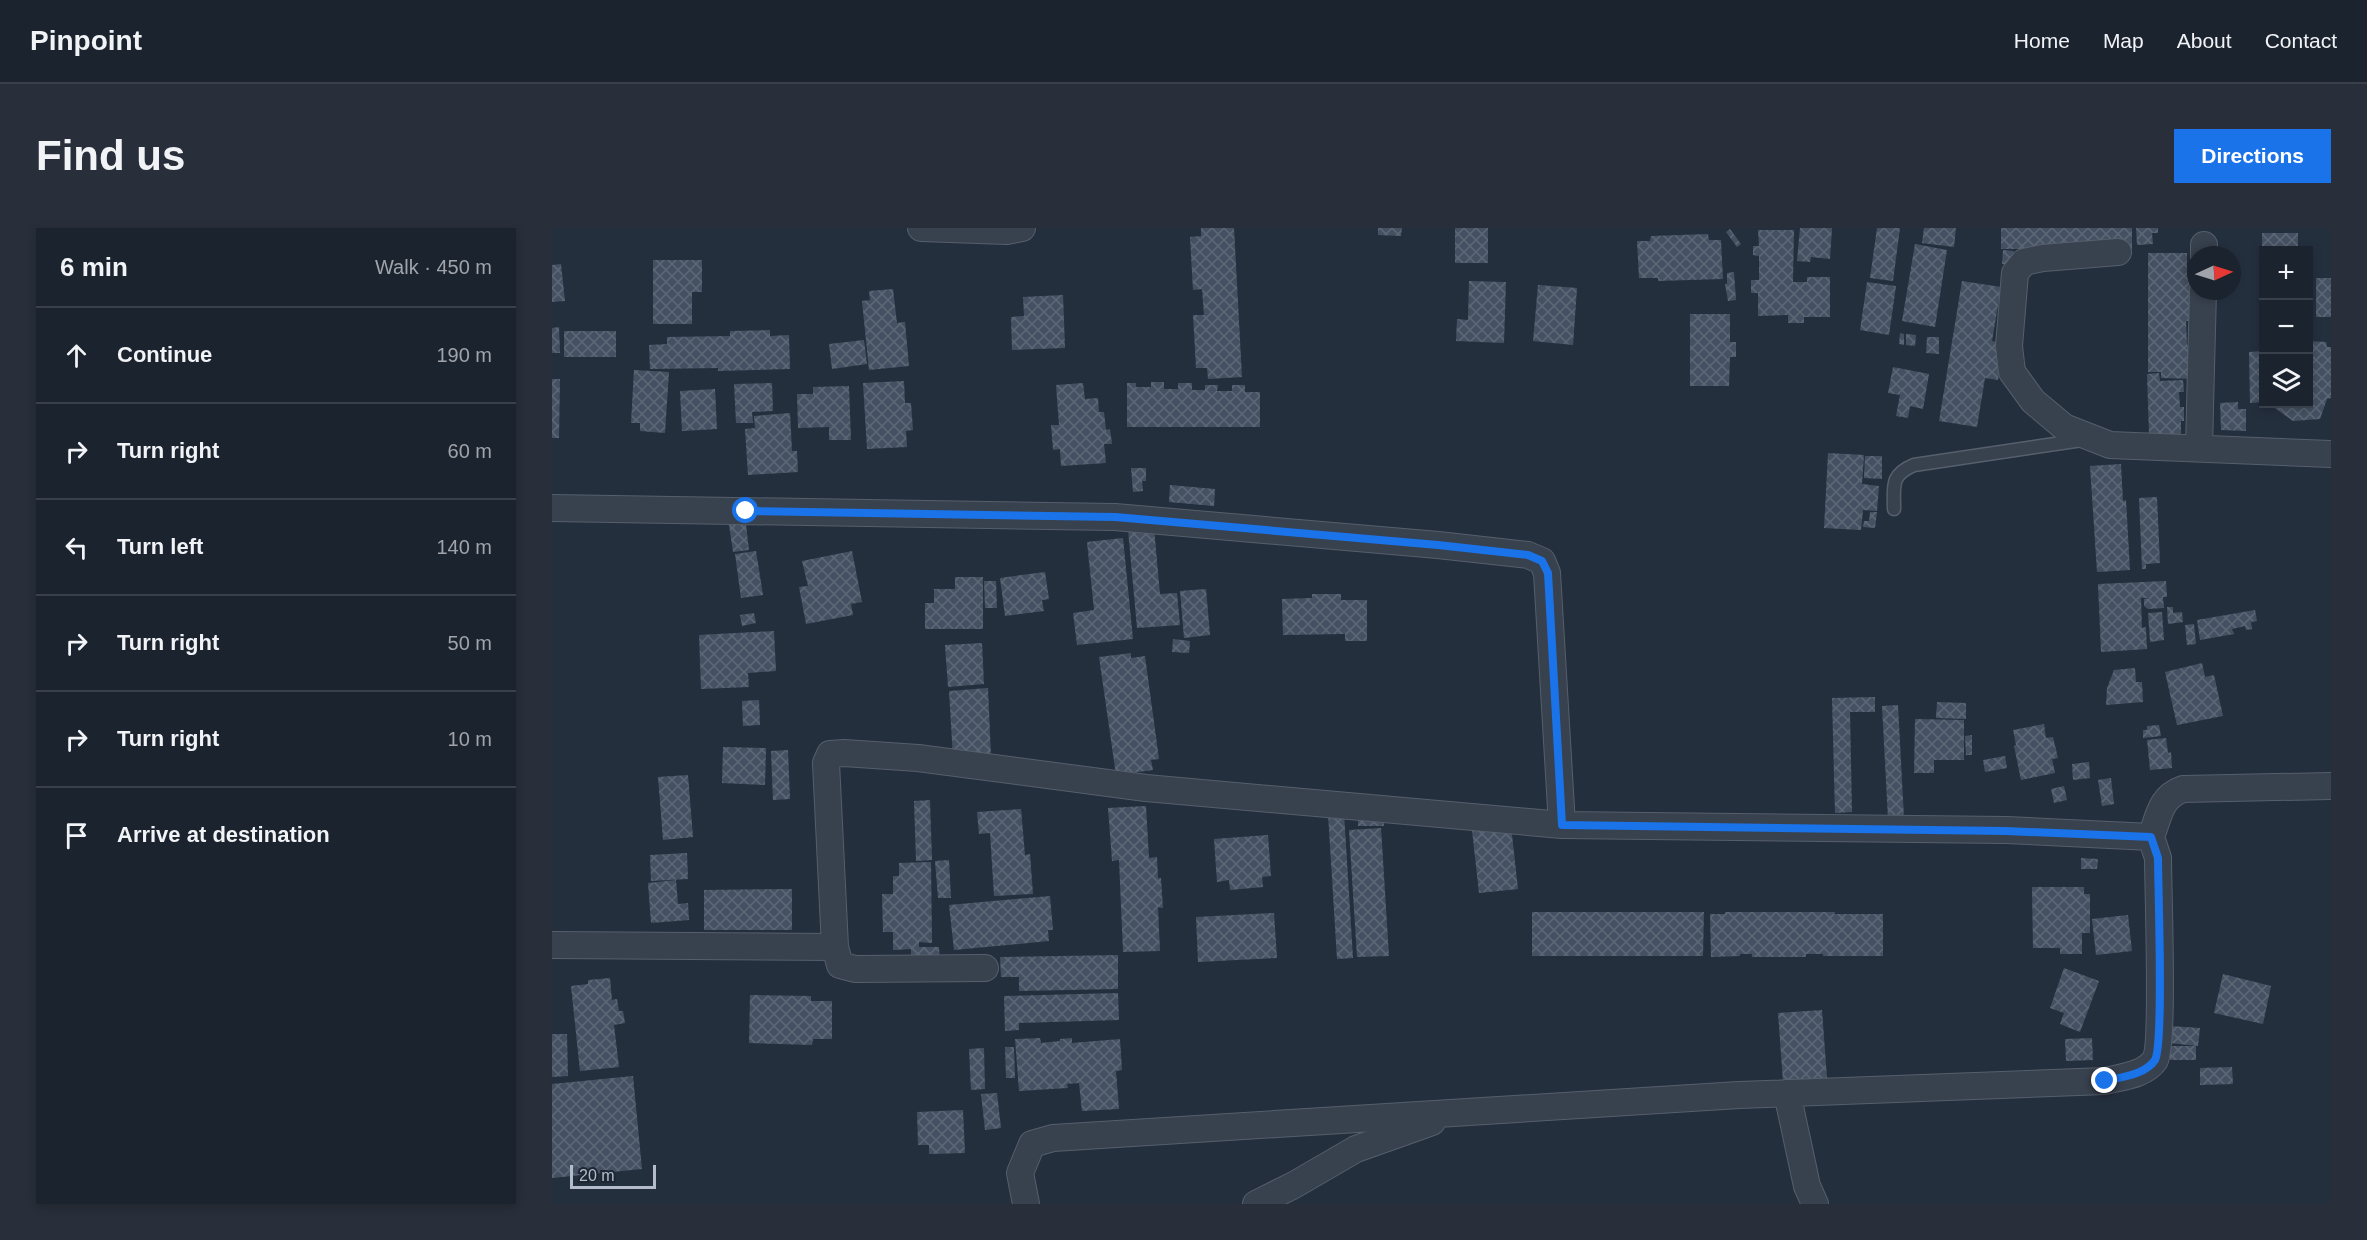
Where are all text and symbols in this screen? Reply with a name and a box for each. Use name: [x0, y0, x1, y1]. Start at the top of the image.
text: Pinpoint: [30, 25, 142, 56]
text: Home: [2014, 29, 2070, 52]
text: Map: [2103, 29, 2144, 52]
text: About: [2177, 29, 2232, 52]
text: Contact: [2265, 29, 2337, 52]
button: Directions: [2174, 129, 2331, 183]
text: Find us: [36, 132, 185, 179]
north arrow: [2187, 246, 2241, 300]
map controls: [2259, 246, 2313, 408]
button: +: [2259, 246, 2313, 300]
text: 6 min: [60, 252, 128, 282]
text: Walk · 450 m: [375, 256, 492, 278]
button: −: [2259, 300, 2313, 354]
icon: ahead: [60, 339, 93, 372]
text: Continue: [117, 342, 212, 367]
text: 190 m: [436, 344, 492, 366]
button: layers: [2259, 354, 2313, 408]
icon: right: [60, 435, 93, 468]
text: Turn right: [117, 438, 219, 463]
text: 60 m: [448, 440, 492, 462]
route start: [732, 497, 758, 523]
icon: left: [60, 531, 93, 564]
text: Turn left: [117, 534, 203, 559]
text: 140 m: [436, 536, 492, 558]
icon: right: [60, 627, 93, 660]
text: Turn right: [117, 630, 219, 655]
text: 50 m: [448, 632, 492, 654]
icon: right: [60, 723, 93, 756]
text: Turn right: [117, 726, 219, 751]
text: 10 m: [448, 728, 492, 750]
icon: arrive: [60, 819, 93, 852]
text: Arrive at destination: [117, 822, 330, 847]
route end: [2091, 1067, 2117, 1093]
scale bar: [570, 1162, 656, 1190]
text: 20 m: [579, 1167, 615, 1184]

